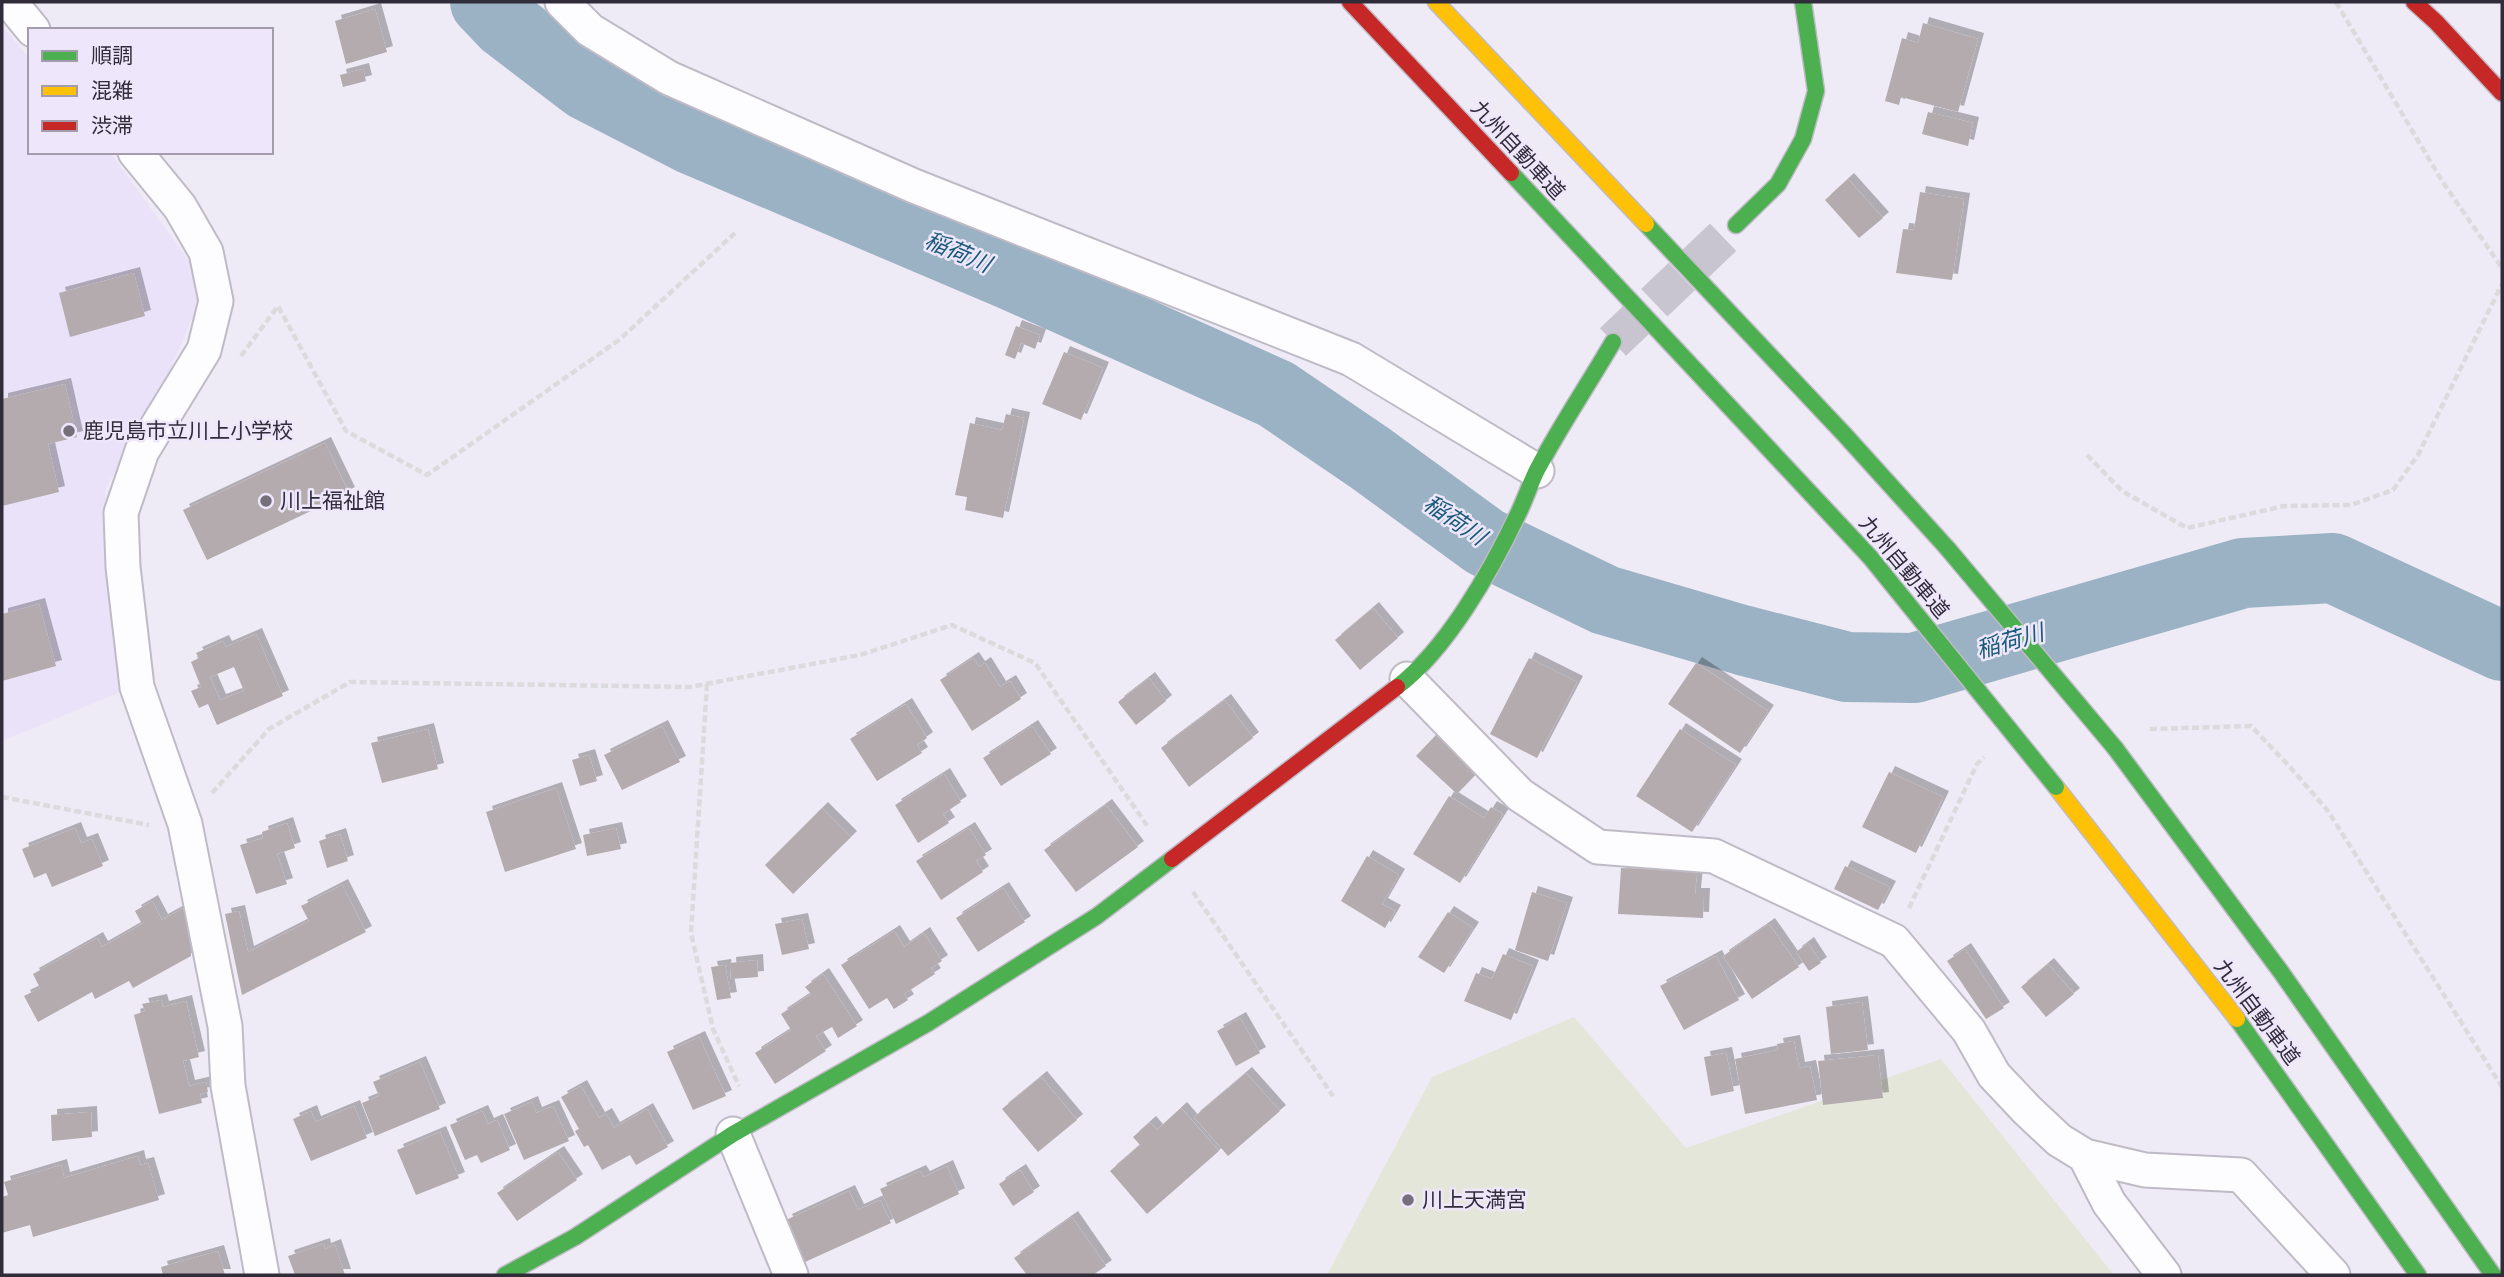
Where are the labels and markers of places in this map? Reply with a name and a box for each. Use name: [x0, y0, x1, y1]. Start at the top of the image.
place label: 鹿児島市立川上小学校: [83, 417, 293, 443]
marker: 鹿児島市立川上小学校: [61, 423, 77, 439]
place label: 川上福祉館: [280, 487, 385, 513]
marker: 川上福祉館: [258, 493, 274, 509]
place label: 川上天満宮: [1422, 1186, 1527, 1212]
marker: 川上天満宮: [1400, 1192, 1416, 1208]

